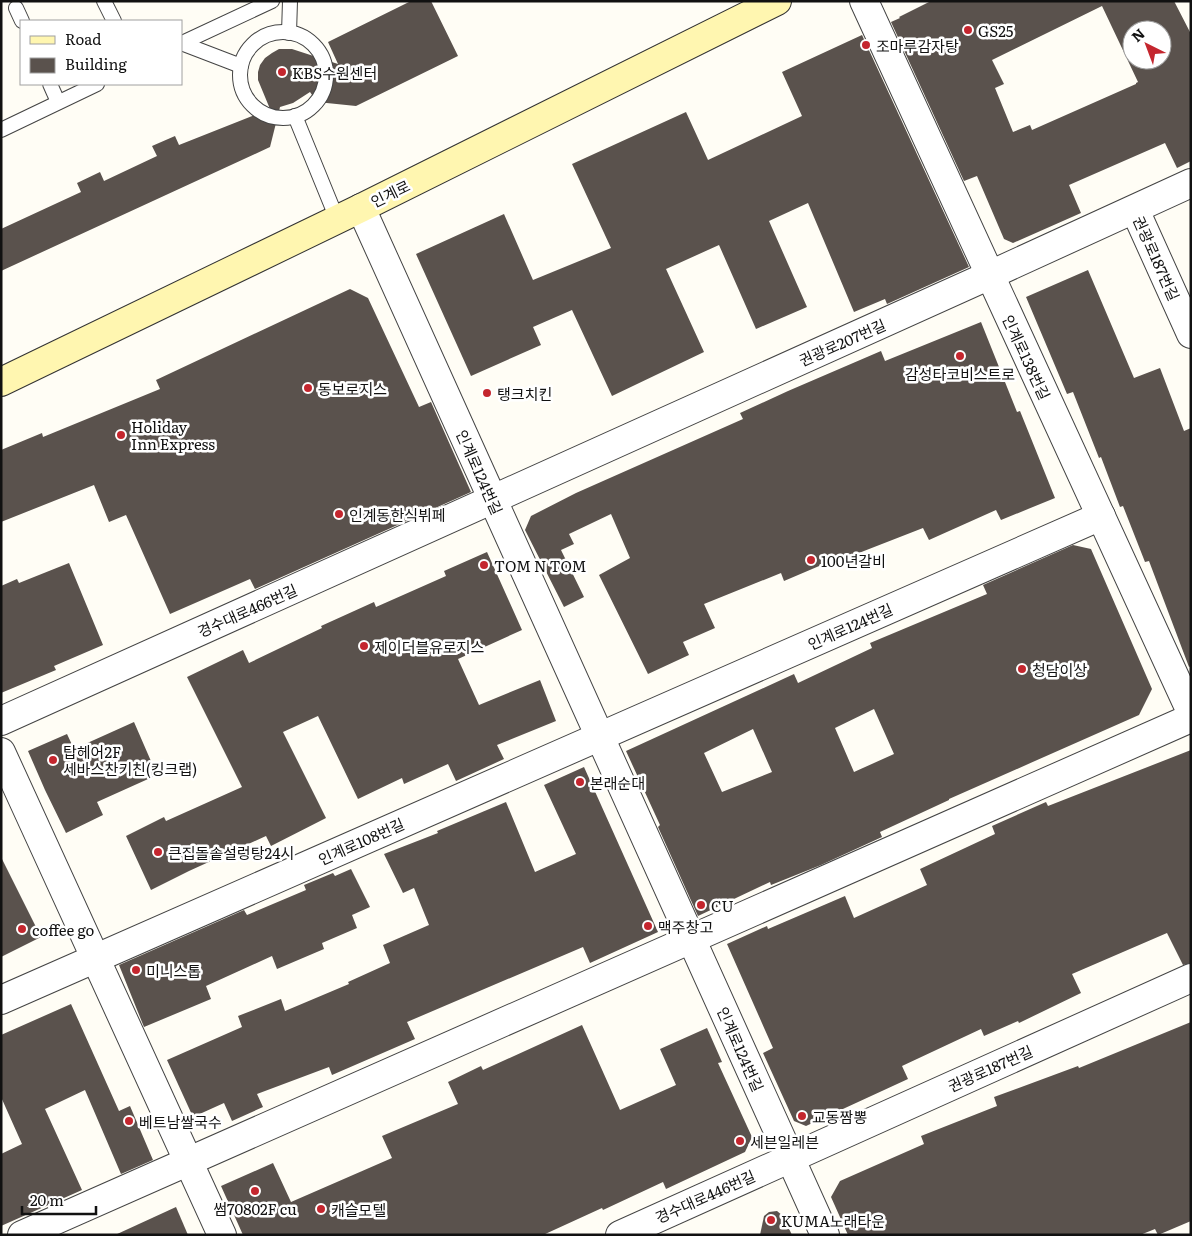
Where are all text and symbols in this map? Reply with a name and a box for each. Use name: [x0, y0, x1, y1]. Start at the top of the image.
place label: GS25: [978, 19, 1014, 42]
legend: [20, 20, 182, 85]
north arrow: [1122, 20, 1172, 70]
text: N: [1127, 23, 1149, 46]
marker: GS25: [962, 24, 974, 36]
text: Road: [65, 27, 101, 50]
place label: 조마루감자탕: [876, 34, 959, 57]
marker: 조마루감자탕: [860, 39, 872, 51]
text: Building: [65, 52, 127, 75]
place label: KBS수원센터: [292, 61, 377, 84]
marker: KBS수원센터: [276, 66, 288, 78]
street label: 인계로: [366, 174, 414, 212]
street label: 권광로187번길: [1128, 212, 1186, 304]
street label: 인계로138번길: [997, 311, 1057, 403]
street label: 권광로207번길: [795, 313, 889, 371]
marker: 감성타코비스트로: [954, 350, 966, 362]
place label: 감성타코비스트로: [905, 362, 1015, 385]
place label: 동보로지스: [318, 377, 387, 400]
marker: 동보로지스: [302, 382, 314, 394]
place label: 탱크치킨: [497, 382, 552, 405]
marker: 탱크치킨: [481, 387, 493, 399]
place label: Holiday Inn Express: [131, 415, 215, 455]
street label: 인계로124번길: [451, 426, 509, 518]
marker: Holiday Inn Express: [115, 429, 127, 441]
place label: 인계동한식뷔페: [349, 503, 446, 526]
marker: 인계동한식뷔페: [333, 508, 345, 520]
place label: 100년갈비: [821, 549, 886, 572]
place label: TOM N TOM: [494, 554, 587, 577]
marker: 100년갈비: [805, 554, 817, 566]
marker: TOM N TOM: [478, 559, 490, 571]
street label: 경수대로466번길: [193, 578, 301, 642]
street label: 인계로124번길: [804, 597, 896, 655]
place label: 제이더블유로지스: [374, 635, 485, 658]
marker: 제이더블유로지스: [358, 640, 370, 652]
place label: 청담이상: [1032, 658, 1087, 681]
marker: 청담이상: [1016, 663, 1028, 675]
place label: 탑헤어2F 세바스찬키친(킹크랩): [63, 740, 197, 780]
marker: 탑헤어2F 세바스찬키친(킹크랩): [47, 754, 59, 766]
place label: 본래순대: [590, 771, 645, 794]
marker: 본래순대: [574, 776, 586, 788]
street label: 인계로108번길: [314, 812, 408, 870]
place label: 큰집돌솥설렁탕24시: [168, 841, 294, 864]
marker: 큰집돌솥설렁탕24시: [152, 846, 164, 858]
place label: CU: [711, 894, 734, 917]
marker: CU: [695, 899, 707, 911]
place label: 맥주창고: [658, 915, 713, 938]
place label: coffee go: [32, 918, 94, 941]
marker: 맥주창고: [642, 920, 654, 932]
marker: coffee go: [16, 923, 28, 935]
place label: 미니스톱: [146, 959, 201, 982]
marker: 미니스톱: [130, 964, 142, 976]
street label: 인계로124번길: [712, 1003, 770, 1095]
street label: 권광로187번길: [944, 1039, 1036, 1097]
place label: 교동짬뽕: [812, 1105, 867, 1128]
place label: 베트남쌀국수: [139, 1110, 222, 1133]
marker: 교동짬뽕: [796, 1110, 808, 1122]
marker: 베트남쌀국수: [123, 1115, 135, 1127]
place label: 세븐일레븐: [750, 1130, 819, 1153]
marker: 세븐일레븐: [734, 1135, 746, 1147]
street label: 경수대로446번길: [651, 1164, 759, 1228]
scale bar: [22, 1184, 96, 1216]
marker: 썸70802F cu: [249, 1185, 261, 1197]
text: 20 m: [30, 1188, 64, 1211]
place label: 썸70802F cu: [213, 1197, 297, 1220]
place label: 캐슬모텔: [331, 1198, 386, 1221]
marker: 캐슬모텔: [315, 1203, 327, 1215]
place label: KUMA노래타운: [781, 1209, 885, 1232]
marker: KUMA노래타운: [765, 1214, 777, 1226]

